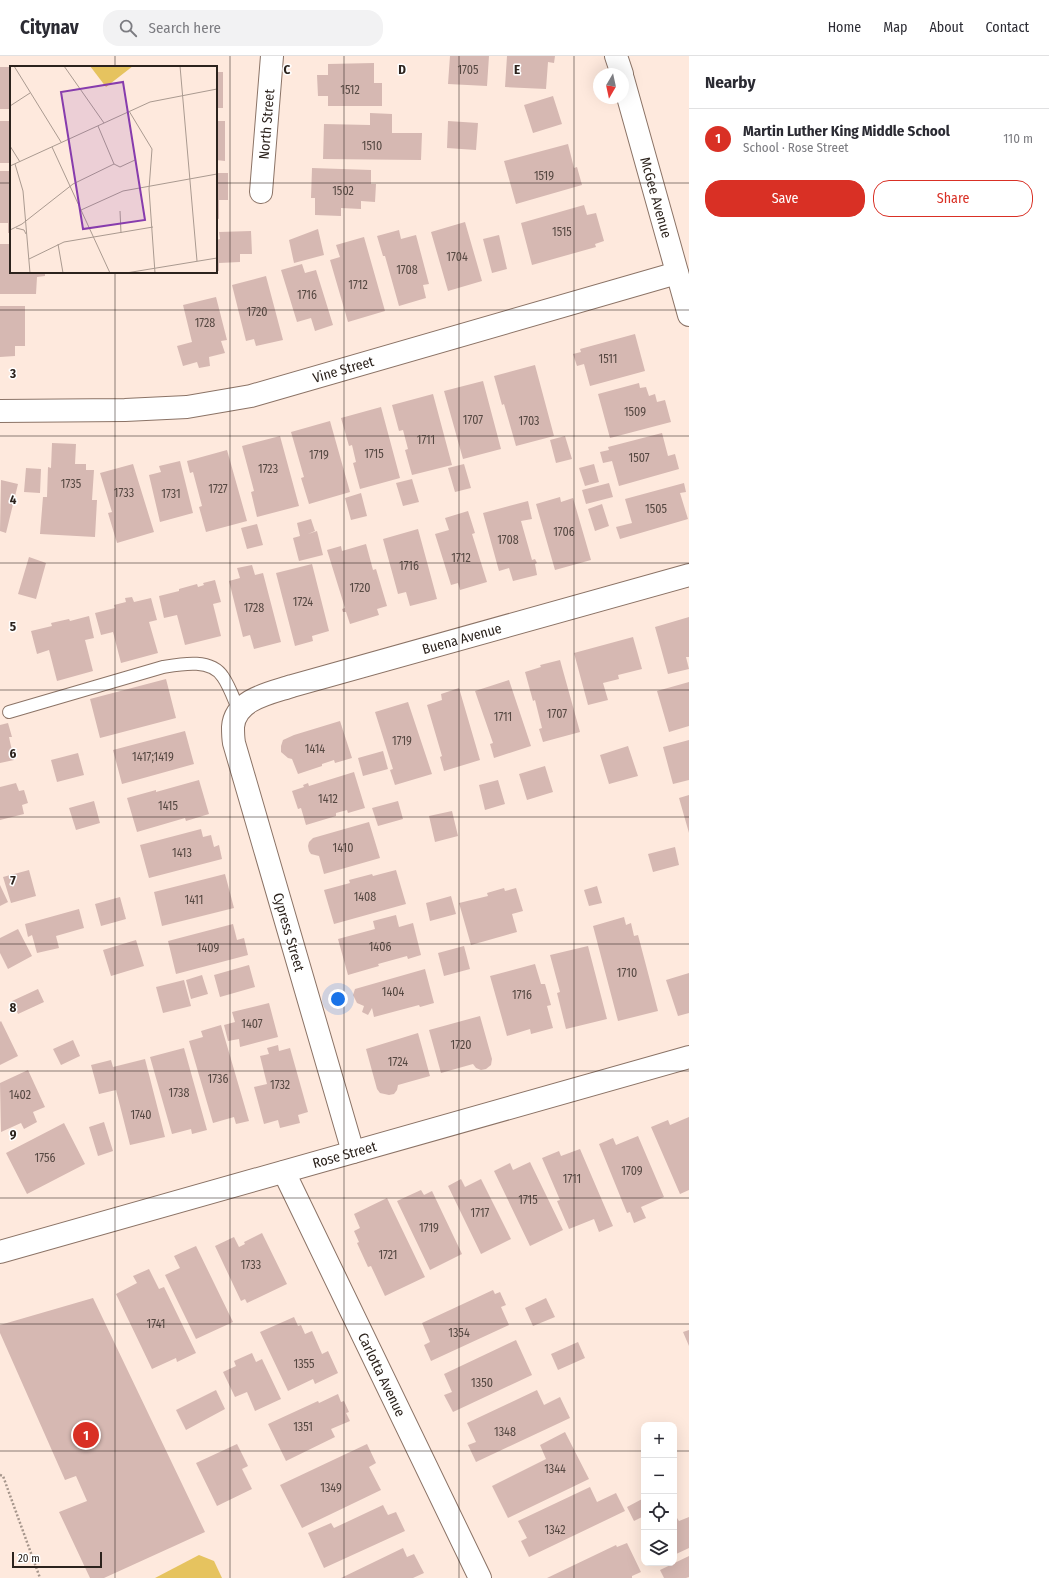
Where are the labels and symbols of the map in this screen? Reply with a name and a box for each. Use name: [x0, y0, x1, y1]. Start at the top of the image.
text: C: [284, 62, 291, 77]
text: D: [398, 62, 406, 77]
text: E: [514, 62, 520, 77]
house number: 1705: [457, 63, 479, 77]
inset map: [10, 66, 217, 273]
north arrow: [593, 68, 629, 104]
house number: 1512: [340, 83, 360, 97]
street label: North Street: [256, 88, 278, 160]
house number: 1510: [362, 139, 382, 153]
street label: McGee Avenue: [636, 155, 675, 240]
house number: 1519: [534, 169, 554, 183]
house number: 1502: [332, 184, 354, 198]
house number: 1515: [552, 225, 572, 239]
house number: 1704: [446, 250, 468, 264]
house number: 1708: [396, 263, 418, 277]
house number: 1712: [348, 278, 368, 292]
house number: 1716: [297, 288, 317, 302]
house number: 1720: [247, 305, 267, 319]
house number: 1728: [195, 316, 215, 330]
house number: 1511: [599, 352, 617, 366]
street label: Vine Street: [311, 353, 376, 387]
text: 3: [9, 366, 16, 381]
house number: 1509: [624, 405, 646, 419]
house number: 1707: [463, 413, 483, 427]
house number: 1703: [519, 414, 539, 428]
house number: 1711: [417, 433, 435, 447]
house number: 1715: [364, 447, 384, 461]
house number: 1719: [309, 448, 329, 462]
house number: 1507: [628, 451, 650, 465]
house number: 1723: [258, 462, 278, 476]
house number: 1735: [61, 477, 82, 491]
house number: 1727: [208, 482, 228, 496]
house number: 1733: [114, 486, 134, 500]
house number: 1731: [161, 487, 181, 501]
text: 4: [10, 492, 17, 507]
house number: 1505: [645, 502, 667, 516]
house number: 1706: [553, 525, 575, 539]
house number: 1708: [497, 533, 519, 547]
house number: 1712: [451, 551, 471, 565]
house number: 1716: [399, 559, 419, 573]
house number: 1720: [350, 581, 370, 595]
house number: 1724: [293, 595, 313, 609]
house number: 1728: [244, 601, 264, 615]
text: 5: [10, 619, 16, 634]
street label: Buena Avenue: [420, 620, 504, 658]
house number: 1707: [547, 707, 567, 721]
house number: 1711: [494, 710, 512, 724]
house number: 1719: [392, 734, 412, 748]
house number: 1414: [305, 742, 325, 756]
text: 6: [10, 746, 17, 761]
house number: 1417;1419: [132, 750, 174, 764]
house number: 1412: [318, 792, 338, 806]
house number: 1415: [158, 799, 179, 813]
house number: 1410: [333, 841, 353, 855]
house number: 1413: [172, 846, 192, 860]
text: 7: [10, 873, 16, 888]
house number: 1408: [354, 890, 376, 904]
street label: Cypress Street: [269, 891, 308, 974]
house number: 1411: [184, 893, 204, 907]
house number: 1406: [369, 940, 391, 954]
house number: 1409: [197, 941, 219, 955]
house number: 1710: [617, 966, 637, 980]
house number: 1404: [382, 985, 404, 999]
house number: 1716: [512, 988, 532, 1002]
your location: [328, 989, 348, 1009]
text: 8: [10, 1000, 17, 1015]
house number: 1407: [241, 1017, 263, 1031]
house number: 1720: [451, 1038, 471, 1052]
house number: 1724: [388, 1055, 408, 1069]
house number: 1736: [208, 1072, 228, 1086]
house number: 1732: [270, 1078, 290, 1092]
house number: 1738: [169, 1086, 189, 1100]
house number: 1402: [9, 1088, 31, 1102]
house number: 1740: [130, 1108, 152, 1122]
text: 9: [10, 1127, 17, 1142]
street label: Rose Street: [311, 1138, 379, 1172]
house number: 1756: [35, 1151, 55, 1165]
house number: 1709: [621, 1164, 643, 1178]
house number: 1711: [563, 1172, 581, 1186]
house number: 1715: [518, 1193, 538, 1207]
house number: 1717: [471, 1206, 490, 1220]
house number: 1719: [419, 1221, 439, 1235]
house number: 1721: [378, 1248, 398, 1262]
house number: 1733: [241, 1258, 261, 1272]
house number: 1741: [147, 1317, 165, 1331]
house number: 1354: [448, 1326, 470, 1340]
street label: Carlotta Avenue: [354, 1330, 409, 1420]
house number: 1355: [293, 1357, 315, 1371]
house number: 1350: [471, 1376, 493, 1390]
pin: 1: [73, 1420, 99, 1450]
house number: 1351: [293, 1420, 313, 1434]
house number: 1348: [494, 1425, 516, 1439]
house number: 1344: [544, 1462, 566, 1476]
house number: 1349: [320, 1481, 342, 1495]
house number: 1342: [545, 1523, 565, 1537]
scale bar: [12, 1550, 102, 1569]

